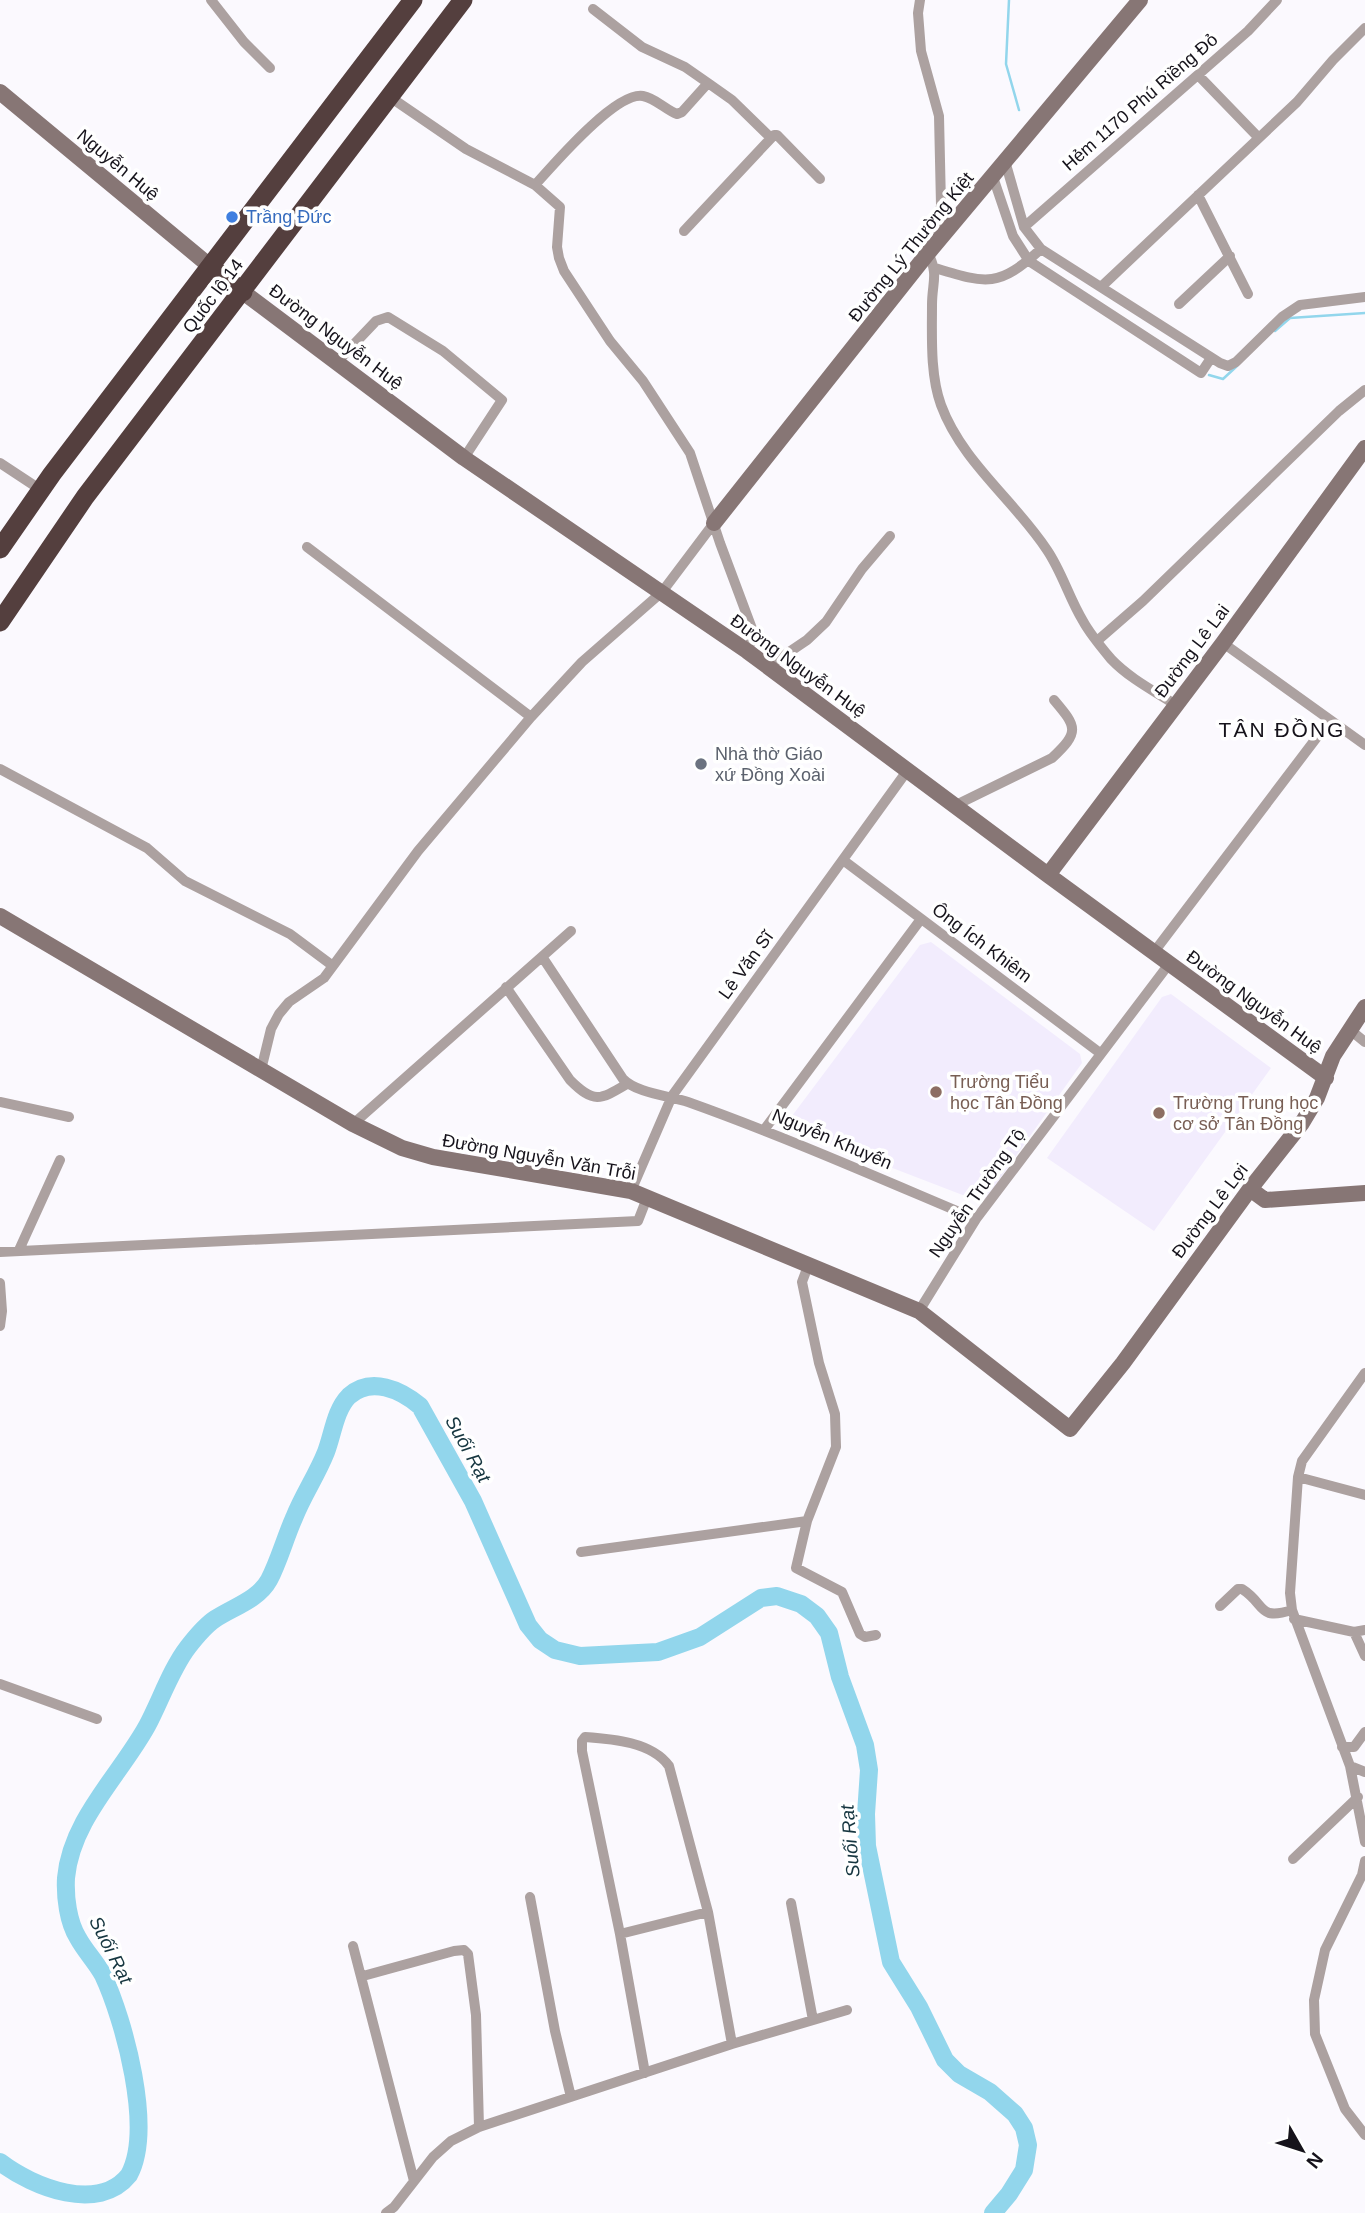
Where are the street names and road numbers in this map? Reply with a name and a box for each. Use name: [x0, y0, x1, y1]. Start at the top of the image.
street label: Hẻm 1170 Phú Riềng Đỏ: [1058, 29, 1222, 175]
street label: Nguyễn Huệ: [73, 124, 163, 205]
street label: Đường Lý Thường Kiệt: [845, 168, 977, 326]
street label: Quốc lộ 14: [179, 255, 247, 337]
street label: Đường Nguyễn Huệ: [265, 279, 407, 394]
street label: Đường Lê Lai: [1151, 601, 1233, 701]
street label: Đường Nguyễn Huệ: [727, 610, 870, 722]
street label: Ông Ích Khiêm: [928, 898, 1036, 987]
street label: Lê Văn Sĩ: [715, 926, 778, 1003]
street label: Đường Nguyễn Huệ: [1183, 946, 1326, 1058]
street label: Nguyễn Khuyến: [769, 1104, 895, 1173]
street label: Nguyễn Trường Tộ: [924, 1124, 1029, 1261]
street label: Đường Nguyễn Văn Trỗi: [441, 1129, 637, 1184]
street label: Đường Lê Lợi: [1168, 1160, 1252, 1262]

